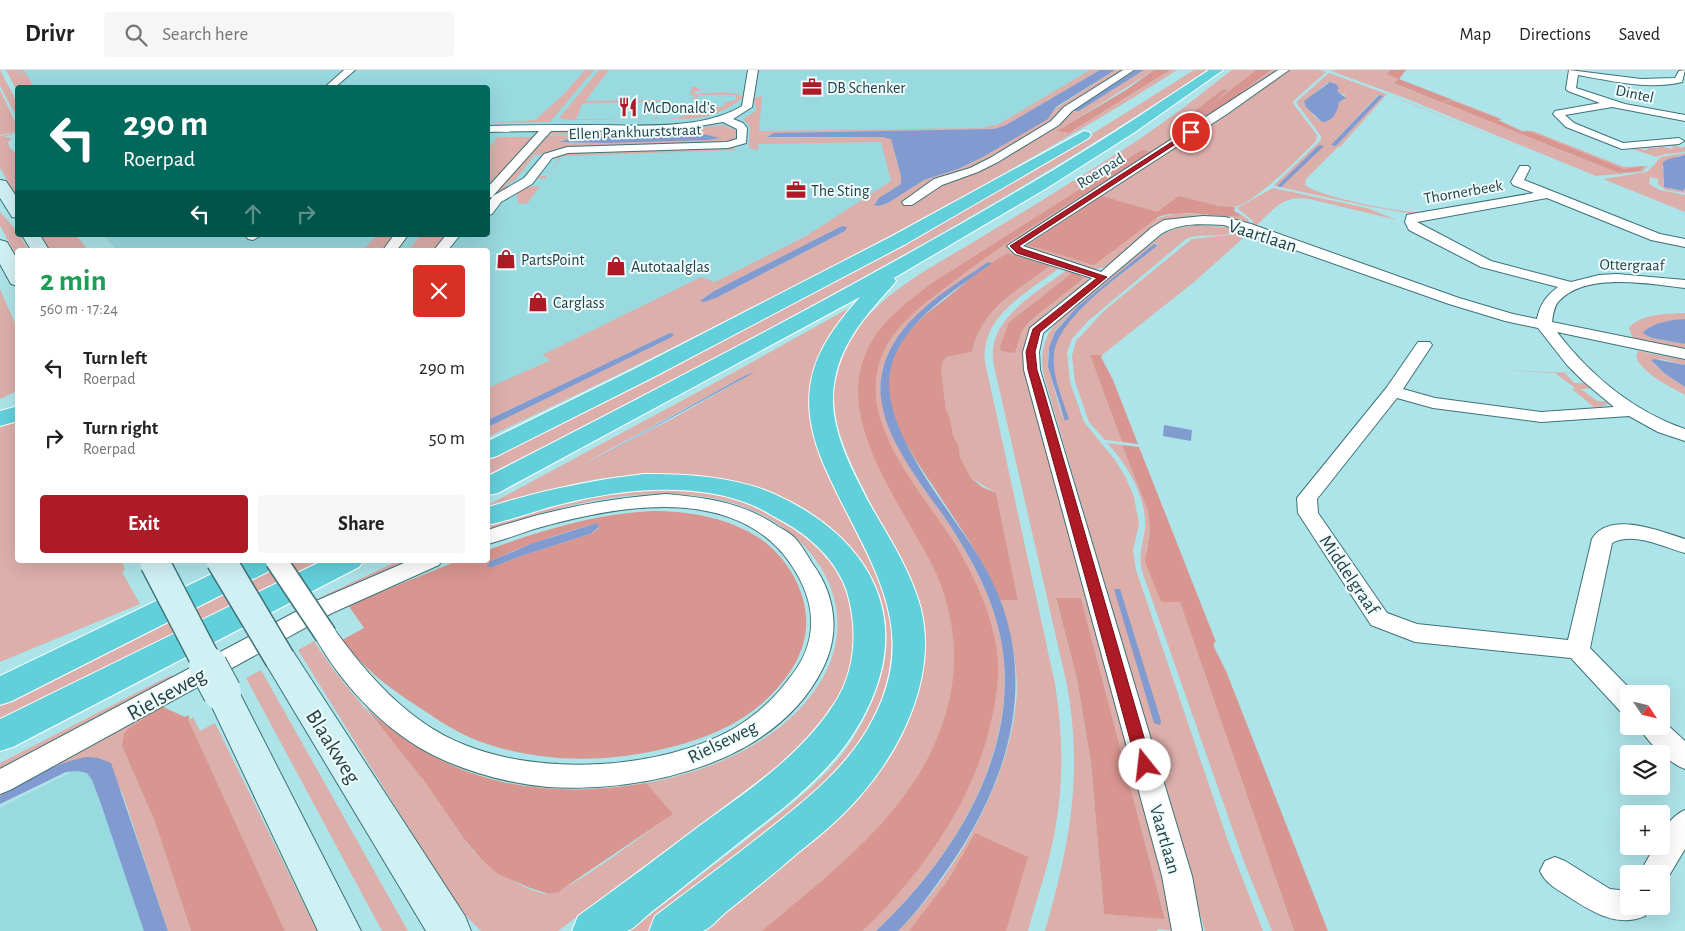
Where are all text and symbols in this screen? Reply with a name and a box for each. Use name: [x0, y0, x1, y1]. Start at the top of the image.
search box: [104, 12, 454, 57]
icon: search: [122, 21, 150, 49]
text: Drivr: [25, 22, 74, 46]
text: Search here: [162, 25, 248, 44]
text: Map: [1460, 26, 1491, 44]
text: Directions: [1519, 26, 1591, 44]
text: Saved: [1619, 26, 1660, 44]
office icon: DB Schenker: [801, 76, 823, 98]
place label: DB Schenker: [827, 80, 906, 96]
street label: Dintel: [1614, 82, 1655, 106]
restaurant icon: McDonald's: [617, 96, 639, 118]
place label: McDonald's: [643, 100, 716, 116]
icon: left: [40, 105, 105, 170]
text: 290 m: [123, 107, 208, 142]
pin: [1170, 111, 1212, 153]
icon: arrive: [1177, 118, 1205, 146]
street label: Ellen Pankhurststraat: [568, 122, 702, 142]
text: Roerpad: [123, 148, 195, 170]
street label: Roerpad: [1074, 150, 1127, 192]
street label: Thornerbeek: [1422, 177, 1505, 207]
office icon: The Sting: [785, 179, 807, 201]
place label: The Sting: [811, 183, 870, 199]
icon: left: [186, 200, 214, 228]
icon: ahead: [239, 200, 267, 228]
icon: right: [292, 200, 320, 228]
street label: Vaartlaan: [1226, 216, 1299, 256]
shop icon: PartsPoint: [495, 248, 517, 270]
place label: PartsPoint: [521, 252, 585, 268]
shop icon: Autotaalglas: [605, 255, 627, 277]
street label: Ottergraaf: [1599, 256, 1666, 274]
place label: Autotaalglas: [631, 259, 710, 275]
button: close: [413, 265, 465, 317]
text: 2 min: [40, 266, 107, 296]
shop icon: Carglass: [527, 291, 549, 313]
place label: Carglass: [553, 295, 605, 311]
text: 560 m · 17:24: [40, 301, 118, 317]
text: Turn left: [83, 349, 147, 368]
icon: left: [40, 354, 68, 382]
text: 290 m: [419, 359, 465, 378]
text: Roerpad: [83, 371, 136, 387]
text: Turn right: [83, 419, 158, 438]
icon: right: [40, 424, 68, 452]
text: 50 m: [429, 429, 465, 448]
text: Roerpad: [83, 441, 136, 457]
button: Exit: [40, 495, 248, 553]
button: Share: [258, 495, 465, 553]
street label: Middelgraaf: [1315, 532, 1383, 619]
street label: Rielseweg: [123, 663, 210, 724]
north arrow: [1620, 685, 1670, 735]
map controls: [1620, 685, 1670, 915]
street label: Blaakweg: [302, 706, 365, 788]
street label: Rielseweg: [685, 717, 761, 767]
position arrow: [1118, 738, 1170, 790]
button: layers: [1620, 745, 1670, 795]
street label: Vaartlaan: [1146, 803, 1183, 876]
button: +: [1620, 805, 1670, 855]
button: −: [1620, 865, 1670, 915]

